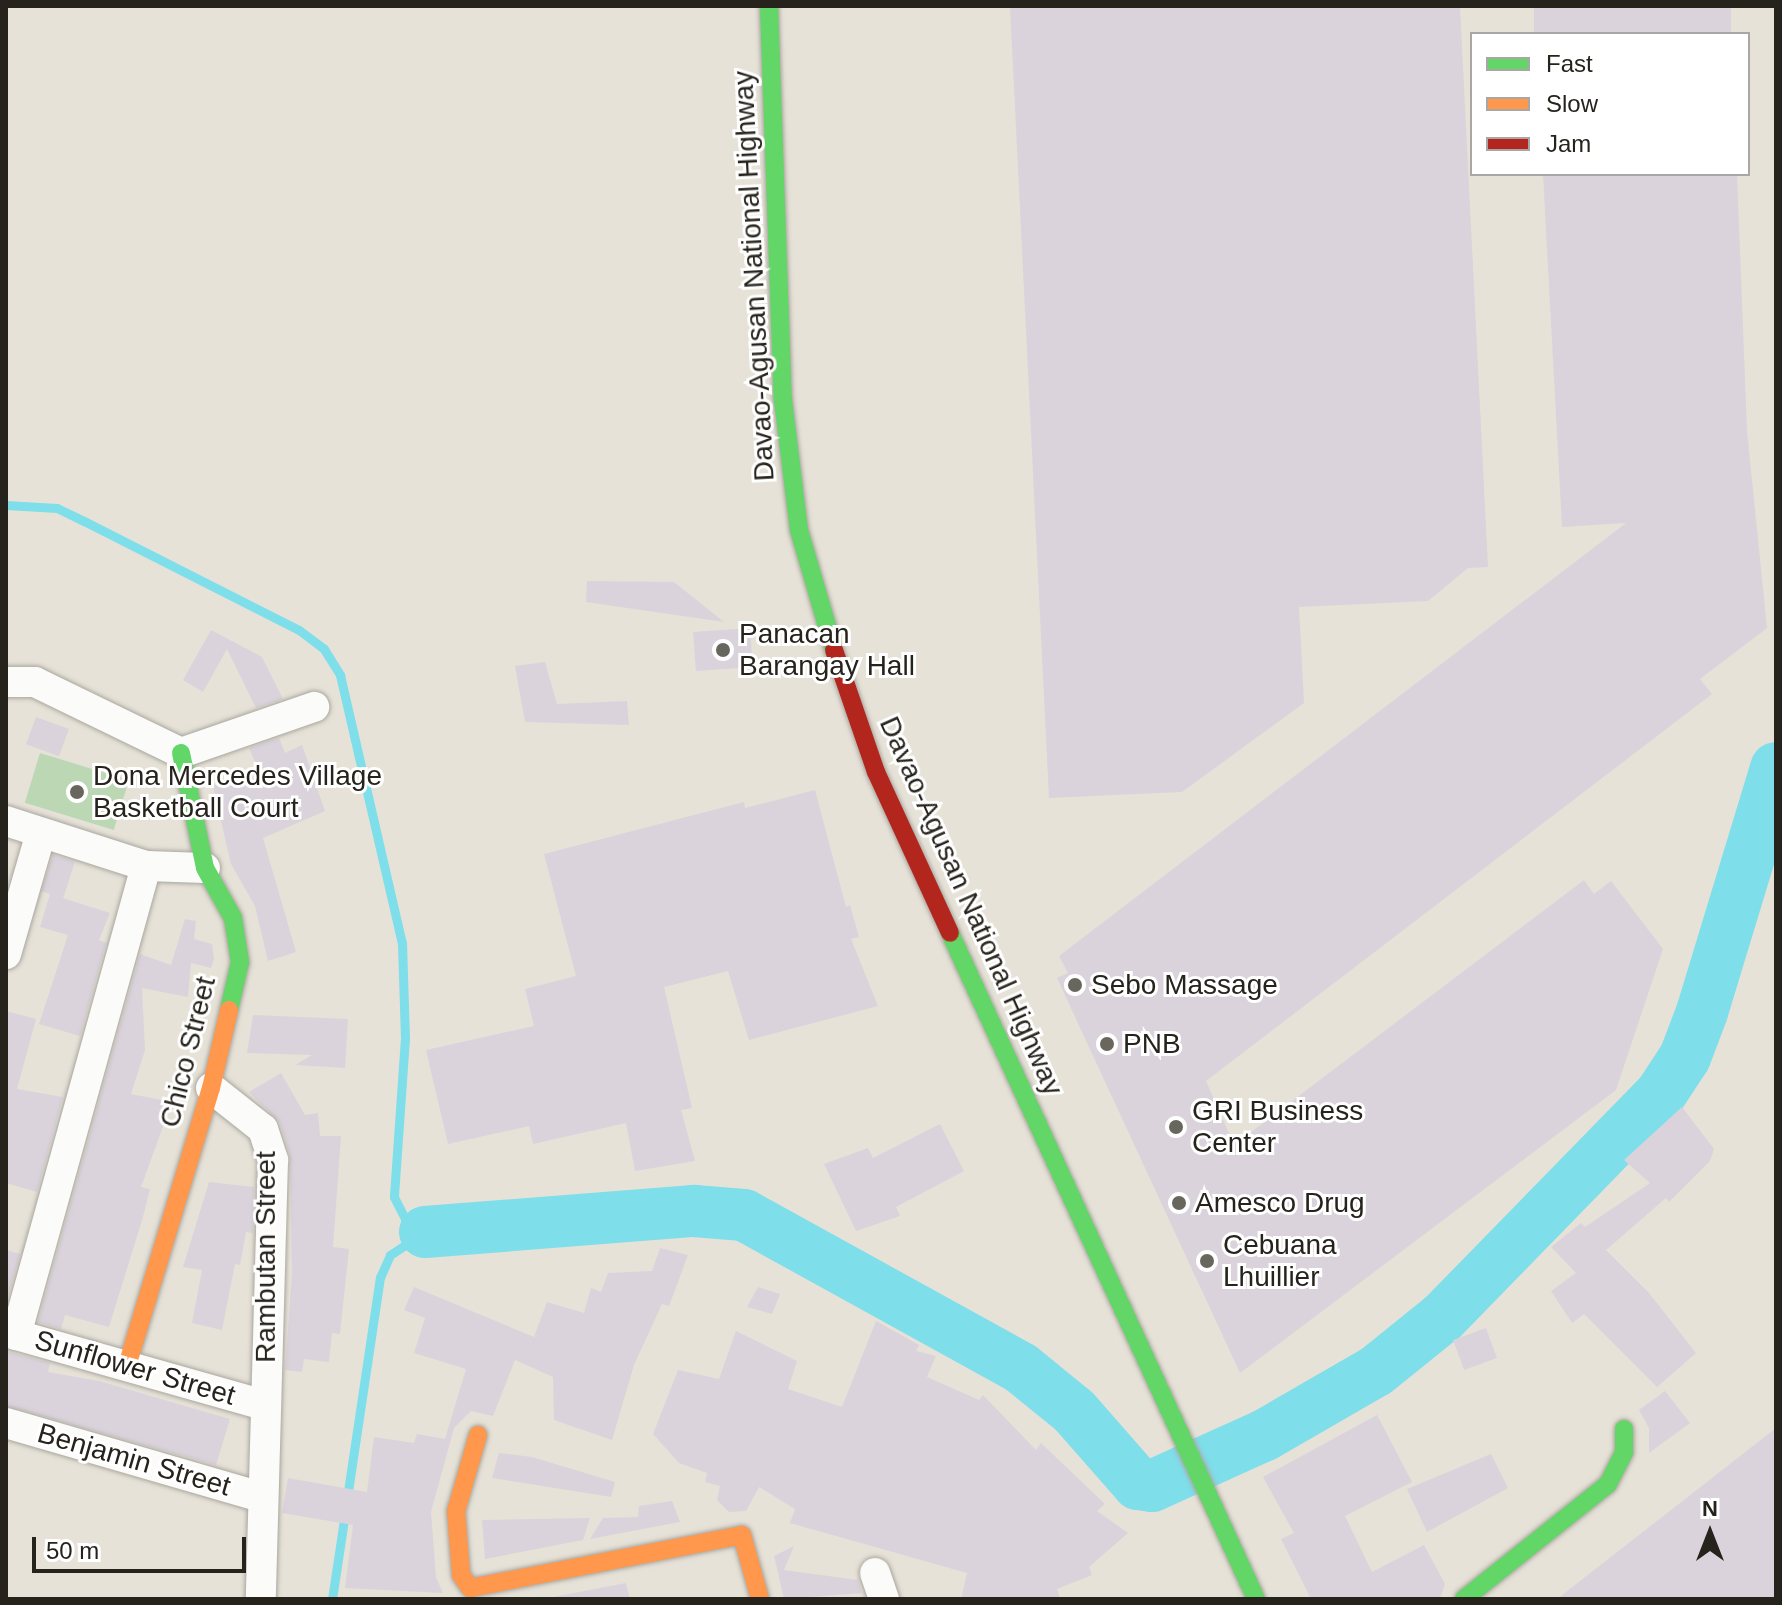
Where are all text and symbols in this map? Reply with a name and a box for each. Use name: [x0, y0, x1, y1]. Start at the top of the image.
legend: [1470, 32, 1750, 176]
text: Fast: [1546, 50, 1593, 77]
street label: Davao-Agusan National Highway: [726, 70, 782, 482]
text: Slow: [1546, 90, 1598, 117]
text: Jam: [1546, 130, 1591, 157]
place label: Panacan Barangay Hall: [739, 617, 915, 683]
marker: Panacan Barangay Hall: [714, 641, 732, 659]
street label: Davao-Agusan National Highway: [872, 711, 1070, 1101]
place label: Dona Mercedes Village Basketball Court: [93, 759, 382, 825]
marker: Dona Mercedes Village Basketball Court: [68, 783, 86, 801]
place label: Sebo Massage: [1091, 968, 1278, 1002]
street label: Chico Street: [153, 973, 223, 1131]
marker: Sebo Massage: [1066, 976, 1084, 994]
place label: PNB: [1123, 1027, 1181, 1061]
marker: PNB: [1098, 1035, 1116, 1053]
place label: GRI Business Center: [1192, 1094, 1363, 1160]
marker: GRI Business Center: [1167, 1118, 1185, 1136]
street label: Rambutan Street: [249, 1151, 283, 1363]
place label: Amesco Drug: [1195, 1186, 1365, 1220]
marker: Amesco Drug: [1170, 1194, 1188, 1212]
place label: Cebuana Lhuillier: [1223, 1228, 1337, 1294]
marker: Cebuana Lhuillier: [1198, 1252, 1216, 1270]
street label: Sunflower Street: [31, 1323, 239, 1413]
street label: Benjamin Street: [34, 1416, 234, 1504]
north arrow: [1670, 1493, 1750, 1573]
text: N: [1702, 1496, 1718, 1521]
scale bar: [36, 1521, 250, 1571]
text: 50 m: [46, 1537, 99, 1564]

